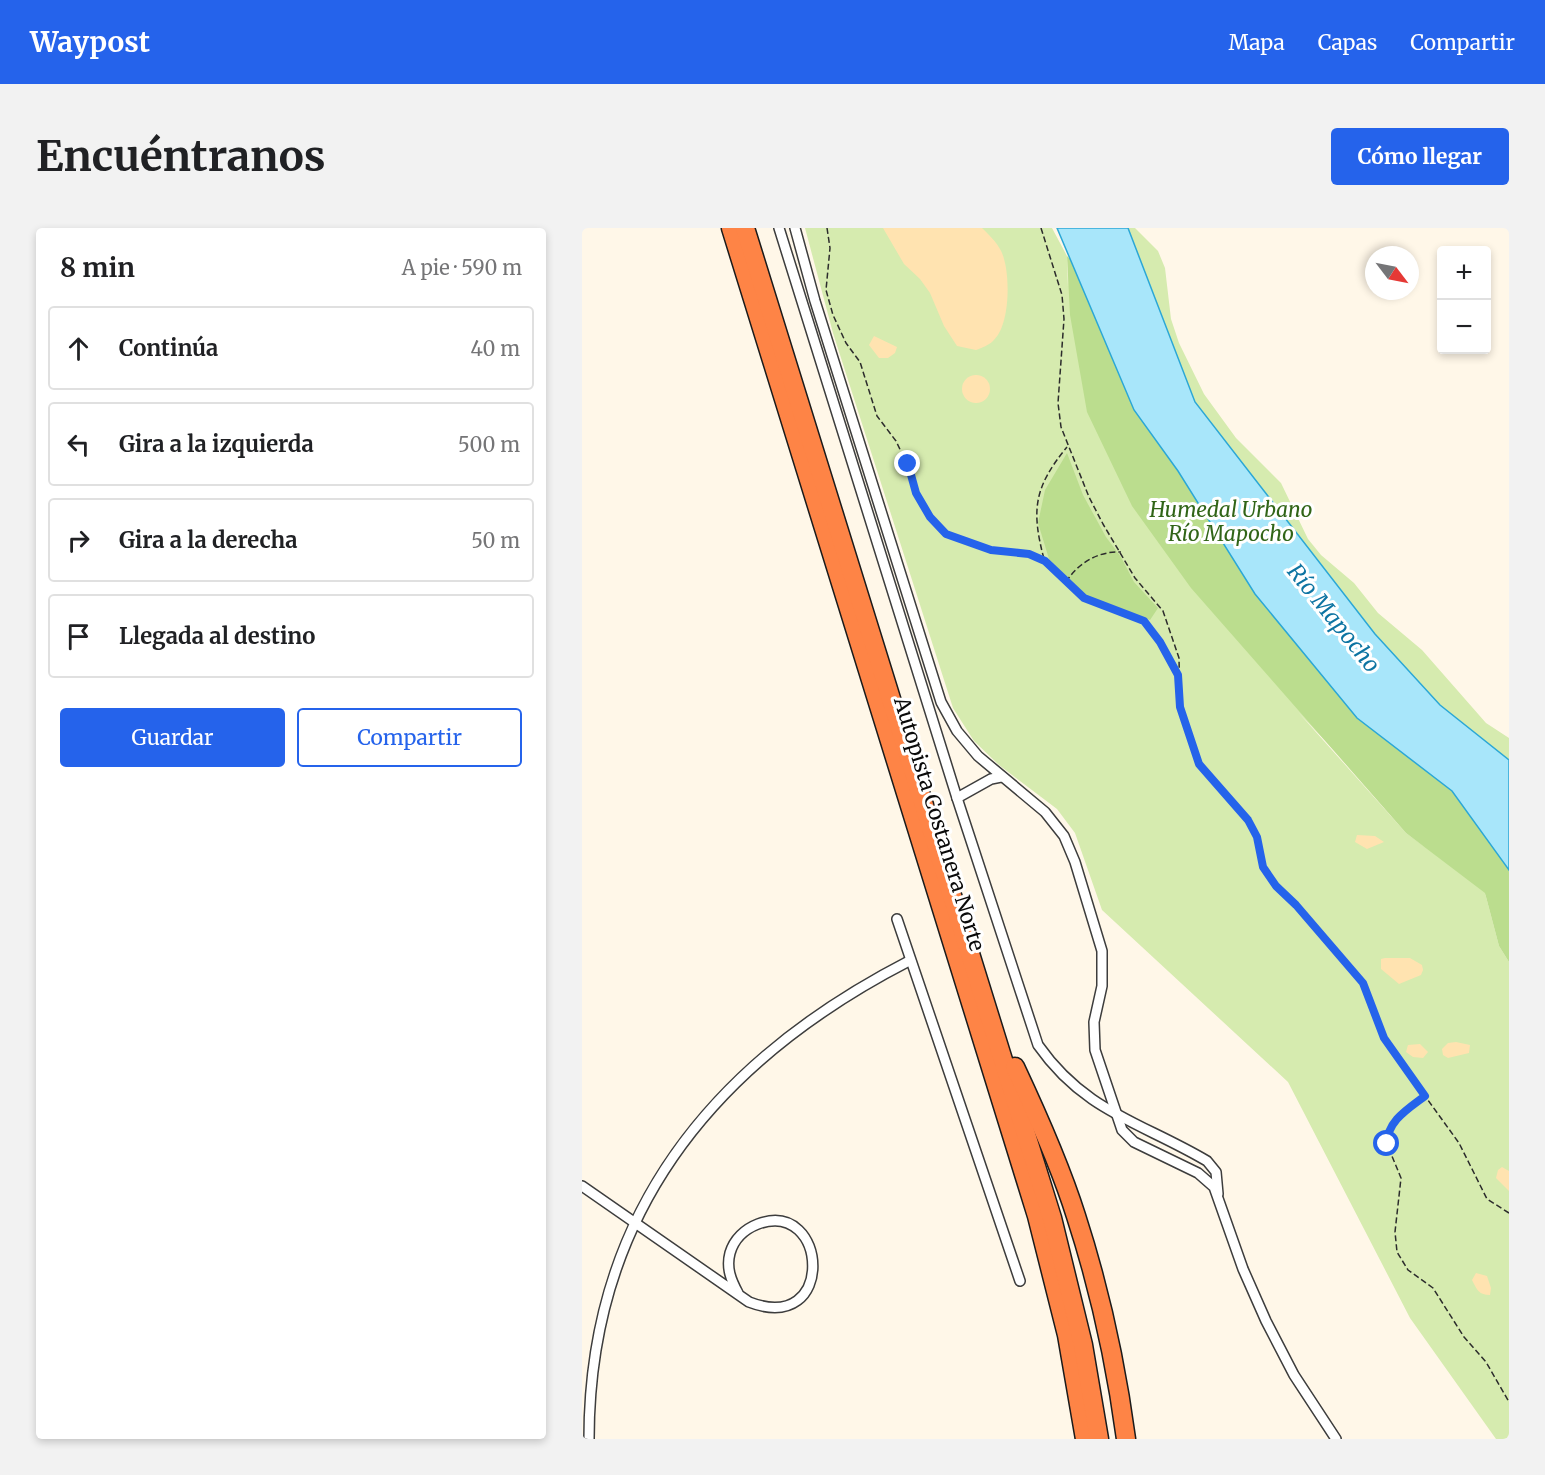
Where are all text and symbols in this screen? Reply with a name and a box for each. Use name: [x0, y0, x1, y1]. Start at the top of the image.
text: Waypost: [30, 24, 150, 60]
text: Mapa: [1228, 29, 1285, 56]
text: Capas: [1318, 29, 1377, 56]
text: Compartir: [1410, 29, 1515, 56]
button: Cómo llegar: [1331, 128, 1509, 185]
text: Encuéntranos: [36, 130, 325, 182]
north arrow: [1365, 246, 1419, 300]
map controls: [1437, 246, 1491, 354]
button: +: [1437, 246, 1491, 300]
text: 8 min: [60, 251, 135, 284]
text: A pie · 590 m: [402, 255, 522, 280]
button: −: [1437, 300, 1491, 354]
icon: ahead: [62, 332, 95, 365]
text: Continúa: [119, 334, 218, 362]
text: 40 m: [470, 336, 520, 361]
icon: left: [62, 428, 95, 461]
text: Gira a la izquierda: [119, 430, 314, 458]
text: 500 m: [458, 432, 520, 457]
route end: [894, 450, 920, 476]
park label: Humedal Urbano Río Mapocho: [1148, 496, 1313, 547]
icon: right: [62, 524, 95, 557]
text: Gira a la derecha: [119, 526, 297, 554]
text: 50 m: [471, 528, 520, 553]
water label: Río Mapocho: [1282, 558, 1386, 678]
icon: arrive: [62, 620, 95, 653]
text: Llegada al destino: [119, 622, 315, 650]
street label: Autopista Costanera Norte: [888, 693, 991, 954]
button: Guardar: [60, 708, 285, 767]
button: Compartir: [297, 708, 522, 767]
route start: [1373, 1130, 1399, 1156]

